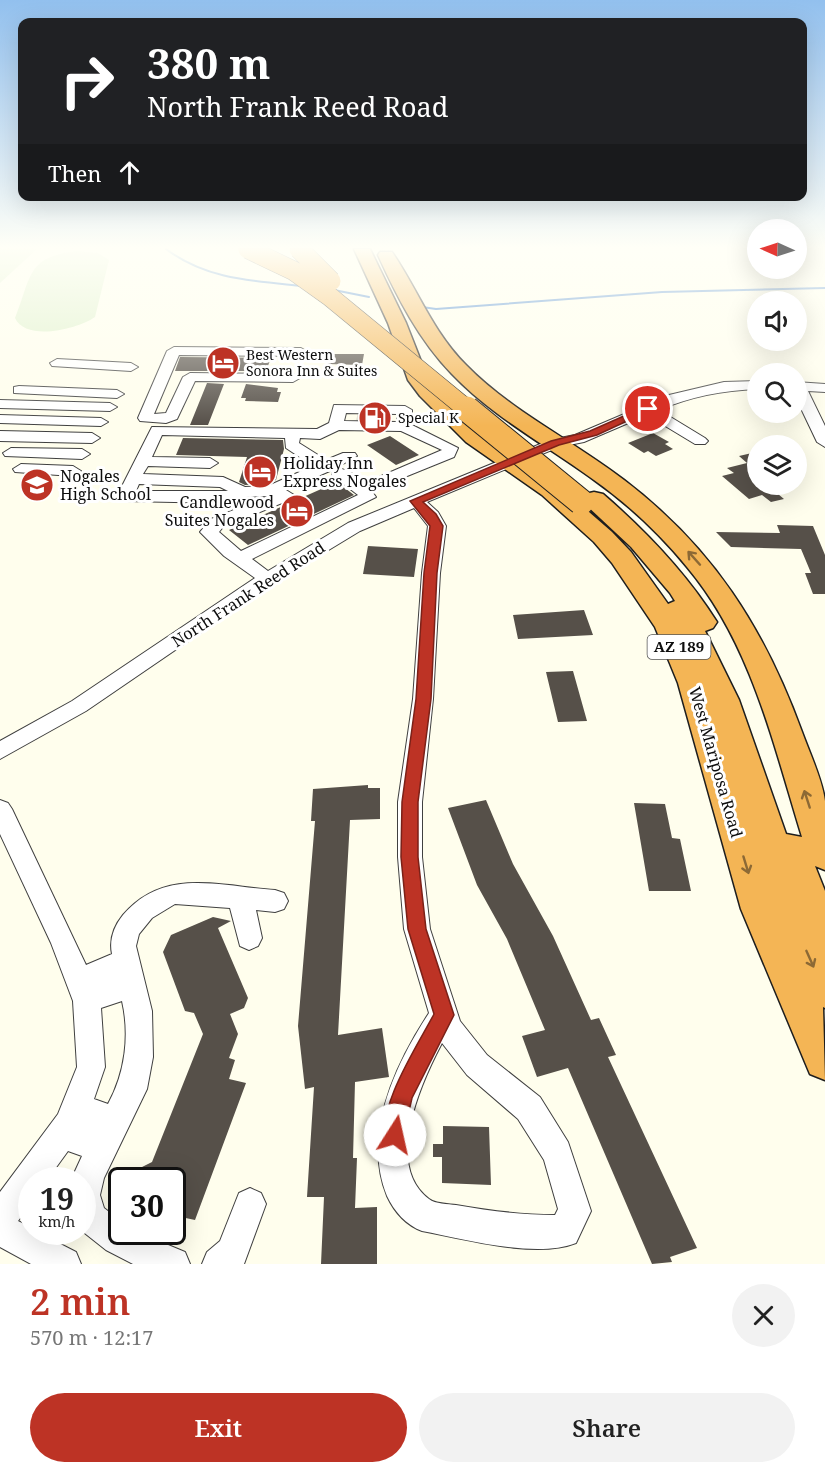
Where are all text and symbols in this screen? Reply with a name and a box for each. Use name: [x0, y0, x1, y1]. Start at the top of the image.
text: 380 m: [147, 34, 271, 91]
icon: right: [48, 42, 126, 120]
text: North Frank Reed Road: [147, 88, 448, 125]
icon: ahead: [113, 156, 146, 189]
text: Then: [48, 158, 101, 188]
north arrow: [747, 219, 807, 279]
map controls: [747, 219, 807, 495]
button: sound: [747, 291, 807, 351]
hotel icon: Best Western Sonora Inn & Suites: [205, 345, 241, 381]
place label: Best Western Sonora Inn & Suites: [246, 345, 377, 380]
button: search: [747, 363, 807, 423]
pin: [622, 383, 673, 434]
icon: arrive: [631, 392, 664, 425]
fuel station icon: Special K: [357, 400, 393, 436]
place label: Special K: [398, 408, 459, 427]
button: layers: [747, 435, 807, 495]
place label: Holiday Inn Express Nogales: [283, 452, 407, 492]
hotel icon: Holiday Inn Express Nogales: [242, 454, 278, 490]
place label: Nogales High School: [60, 465, 151, 505]
school or university icon: Nogales High School: [19, 467, 55, 503]
place label: Candlewood Suites Nogales: [165, 491, 274, 531]
hotel icon: Candlewood Suites Nogales: [279, 493, 315, 529]
street label: North Frank Reed Road: [167, 536, 329, 652]
one-way arrow: [687, 551, 701, 566]
road number: AZ 189: [648, 635, 710, 659]
street label: West Mariposa Road: [684, 684, 748, 840]
one-way arrow: [800, 790, 811, 809]
one-way arrow: [741, 855, 752, 874]
one-way arrow: [805, 949, 817, 967]
position arrow: [363, 1103, 427, 1167]
speed limit sign: 30: [108, 1167, 186, 1245]
text: 19: [40, 1178, 74, 1219]
text: km/h: [39, 1211, 75, 1231]
text: 2 min: [30, 1277, 131, 1326]
button: close: [732, 1284, 795, 1347]
text: 570 m · 12:17: [30, 1324, 153, 1351]
button: Exit: [30, 1393, 407, 1462]
button: Share: [419, 1393, 795, 1462]

